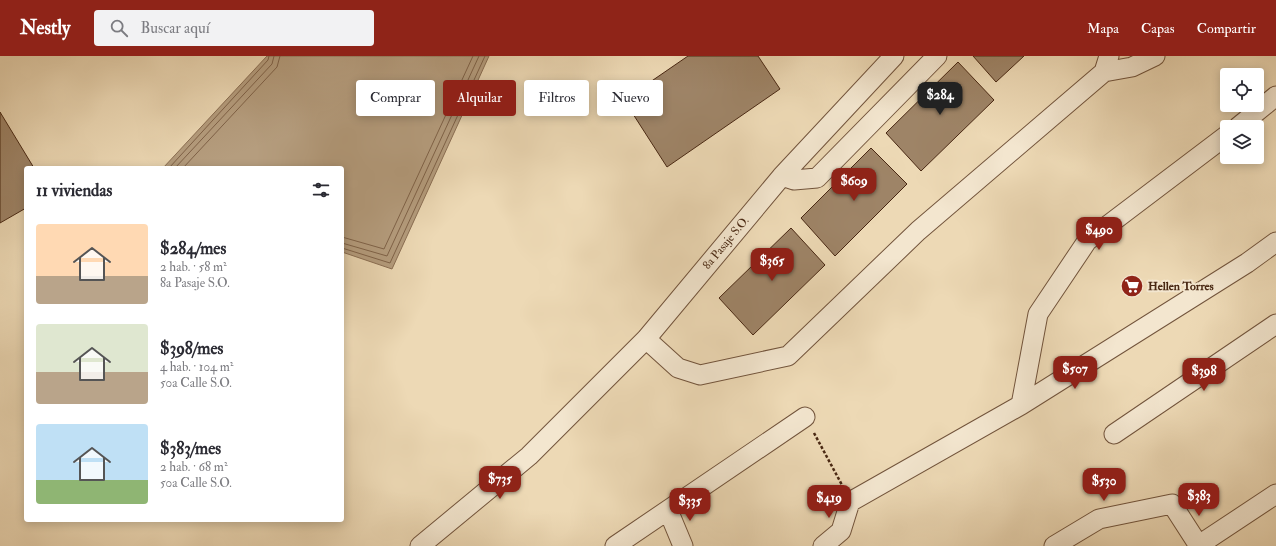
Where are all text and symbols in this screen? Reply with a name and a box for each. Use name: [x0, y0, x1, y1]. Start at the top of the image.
search box: [94, 10, 374, 46]
text: Nestly: [20, 16, 70, 40]
icon: search: [108, 17, 130, 39]
text: Buscar aquí: [140, 19, 210, 38]
text: Mapa: [1087, 20, 1119, 37]
text: Capas: [1141, 20, 1175, 37]
text: Compartir: [1197, 20, 1256, 37]
map controls: [1220, 68, 1264, 164]
button: locate: [1220, 68, 1264, 112]
chip: Comprar: [356, 80, 435, 116]
chip: Alquilar: [443, 80, 516, 116]
chip: Filtros: [524, 80, 589, 116]
chip: Nuevo: [597, 80, 663, 116]
pin: $284: [916, 82, 964, 116]
text: $284: [926, 87, 954, 103]
button: layers: [1220, 120, 1264, 164]
pin: $609: [830, 168, 878, 202]
text: $609: [840, 173, 868, 189]
icon: filters: [310, 179, 332, 201]
text: 11 viviendas: [36, 180, 112, 201]
street label: 8a Pasaje S.O.: [700, 214, 752, 272]
pin: $490: [1075, 217, 1123, 251]
text: $490: [1085, 222, 1113, 238]
text: $284/mes: [160, 238, 226, 259]
icon: home: [68, 240, 116, 288]
pin: $365: [748, 248, 796, 282]
text: $365: [760, 253, 784, 269]
text: 2 hab. · 58 m²: [160, 259, 227, 275]
supermarket icon: Hellen Torres: [1119, 273, 1145, 299]
text: 8a Pasaje S.O.: [160, 275, 230, 291]
place label: Hellen Torres: [1148, 279, 1214, 294]
text: $398/mes: [160, 338, 223, 359]
icon: home: [68, 340, 116, 388]
pin: $507: [1051, 356, 1099, 390]
pin: $398: [1180, 358, 1228, 392]
text: 4 hab. · 104 m²: [160, 359, 234, 375]
text: $507: [1062, 361, 1088, 377]
text: $398: [1191, 363, 1217, 379]
text: 50a Calle S.O.: [160, 375, 232, 391]
text: $383/mes: [160, 438, 221, 459]
icon: home: [68, 440, 116, 488]
text: 2 hab. · 68 m²: [160, 459, 228, 475]
pin: $735: [476, 466, 524, 500]
pin: $530: [1080, 468, 1128, 502]
text: $735: [488, 471, 512, 487]
text: $530: [1092, 473, 1116, 489]
text: 50a Calle S.O.: [160, 475, 232, 491]
pin: $383: [1175, 483, 1223, 517]
pin: $419: [805, 485, 853, 519]
pin: $335: [666, 488, 714, 522]
text: $383: [1187, 488, 1211, 504]
text: $419: [816, 490, 842, 506]
text: $335: [678, 493, 702, 509]

